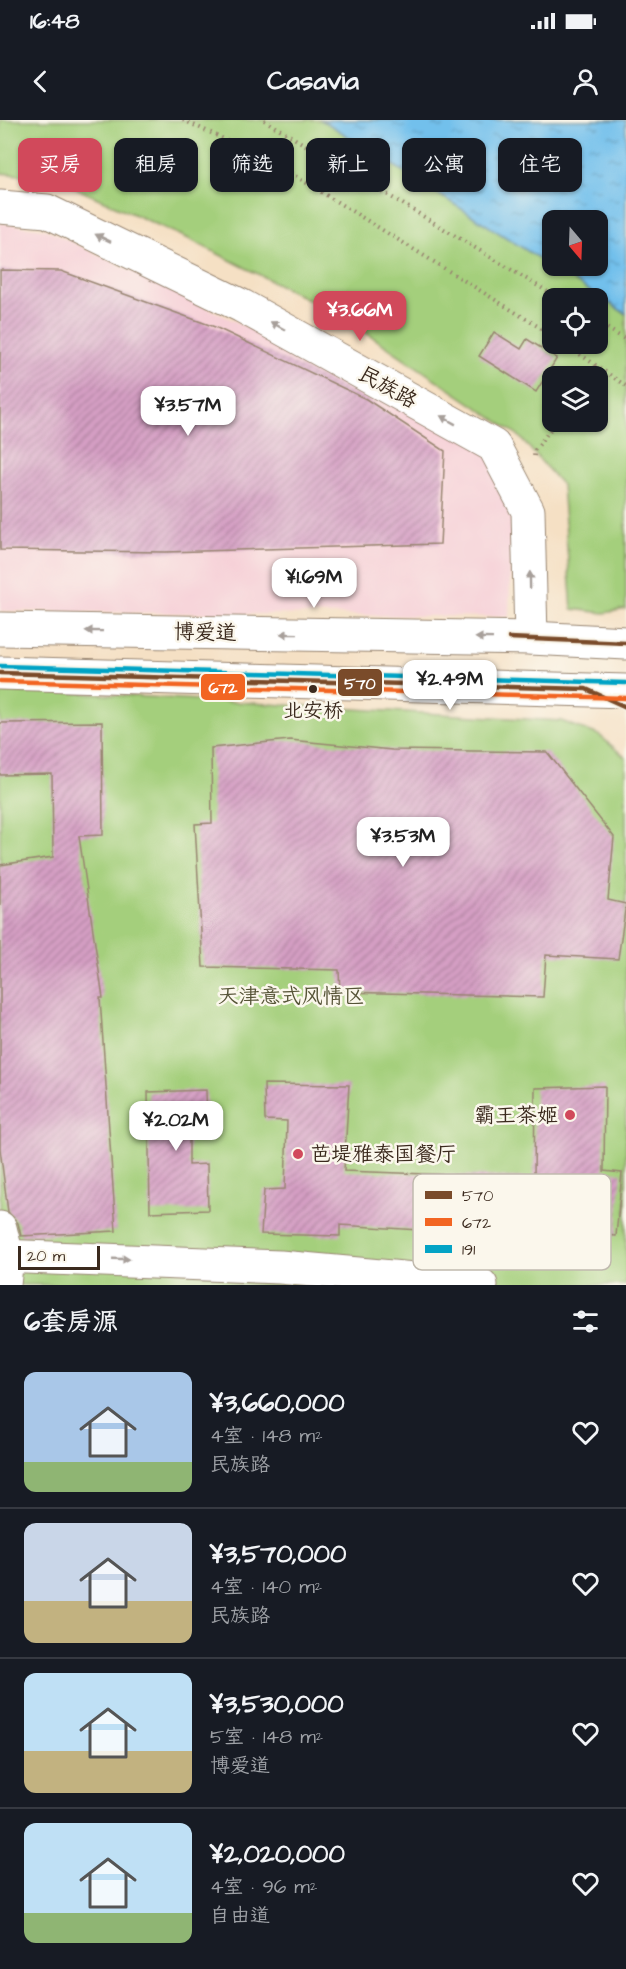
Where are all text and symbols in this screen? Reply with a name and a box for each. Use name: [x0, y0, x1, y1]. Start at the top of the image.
text: 16:48: [30, 6, 80, 37]
text: Casavia: [267, 62, 359, 100]
icon: back: [24, 65, 57, 98]
icon: person: [569, 65, 602, 98]
chip: 买房: [18, 138, 102, 192]
chip: 租房: [114, 138, 198, 192]
chip: 筛选: [210, 138, 294, 192]
chip: 新上: [306, 138, 390, 192]
chip: 公寓: [402, 138, 486, 192]
chip: 住宅: [498, 138, 582, 192]
north arrow: [542, 210, 608, 276]
map controls: [542, 210, 608, 432]
one-way arrow: [95, 234, 112, 243]
button: locate: [542, 288, 608, 354]
pin: ¥3.66M: [311, 291, 409, 342]
text: ¥3.66M: [327, 296, 393, 324]
one-way arrow: [269, 321, 286, 331]
street label: 民族路: [353, 359, 422, 415]
button: layers: [542, 366, 608, 432]
pin: ¥3.57M: [139, 386, 237, 437]
text: ¥3.57M: [155, 391, 221, 419]
one-way arrow: [440, 415, 456, 426]
pin: ¥1.69M: [265, 558, 363, 609]
text: ¥1.69M: [286, 563, 342, 591]
one-way arrow: [525, 570, 535, 589]
street label: 博爱道: [173, 617, 237, 648]
one-way arrow: [84, 626, 103, 635]
one-way arrow: [279, 629, 298, 639]
one-way arrow: [474, 633, 493, 642]
pin: ¥2.49M: [401, 660, 499, 711]
text: ¥2.49M: [417, 665, 483, 693]
line badge: 570: [337, 668, 383, 697]
line badge: 672: [200, 673, 246, 701]
text: 570: [344, 673, 376, 695]
text: 672: [208, 677, 238, 699]
marker: 北安桥: [307, 683, 319, 695]
place label: 北安桥: [283, 697, 343, 725]
pin: ¥3.53M: [354, 817, 452, 868]
text: ¥3.53M: [371, 822, 435, 850]
park label: 天津意式风情区: [218, 982, 365, 1011]
pin: ¥2.02M: [127, 1101, 225, 1152]
place label: 霸王茶姬: [474, 1101, 558, 1130]
text: ¥2.02M: [143, 1106, 209, 1134]
marker: 霸王茶姬: [563, 1108, 577, 1122]
place label: 芭堤雅泰国餐厅: [310, 1140, 457, 1169]
marker: 芭堤雅泰国餐厅: [291, 1147, 305, 1161]
legend: [413, 1174, 611, 1270]
text: 570: [462, 1185, 493, 1207]
text: 672: [462, 1212, 491, 1234]
text: 191: [462, 1239, 475, 1261]
scale bar: [18, 1243, 100, 1270]
text: 20 m: [27, 1245, 65, 1267]
one-way arrow: [112, 1255, 131, 1264]
text: 6套房源: [24, 1304, 118, 1340]
icon: filters: [569, 1305, 602, 1338]
text: ¥3,660,000: [210, 1385, 345, 1421]
icon: home: [72, 1396, 144, 1468]
icon: heart: [569, 1416, 602, 1449]
text: 4室 · 148 m²: [210, 1422, 323, 1450]
text: 民族路: [210, 1451, 270, 1479]
text: ¥3,570,000: [210, 1536, 346, 1572]
icon: home: [72, 1547, 144, 1619]
icon: heart: [569, 1567, 602, 1600]
text: 4室 · 140 m²: [210, 1573, 322, 1601]
text: 民族路: [210, 1602, 270, 1630]
text: ¥3,530,000: [210, 1686, 344, 1722]
icon: home: [72, 1697, 144, 1769]
icon: heart: [569, 1717, 602, 1750]
text: 5室 · 148 m²: [210, 1723, 323, 1751]
text: 博爱道: [210, 1752, 270, 1780]
text: ¥2,020,000: [210, 1836, 345, 1872]
icon: home: [72, 1847, 144, 1919]
icon: heart: [569, 1867, 602, 1900]
text: 4室 · 96 m²: [210, 1873, 317, 1901]
text: 自由道: [210, 1902, 270, 1930]

